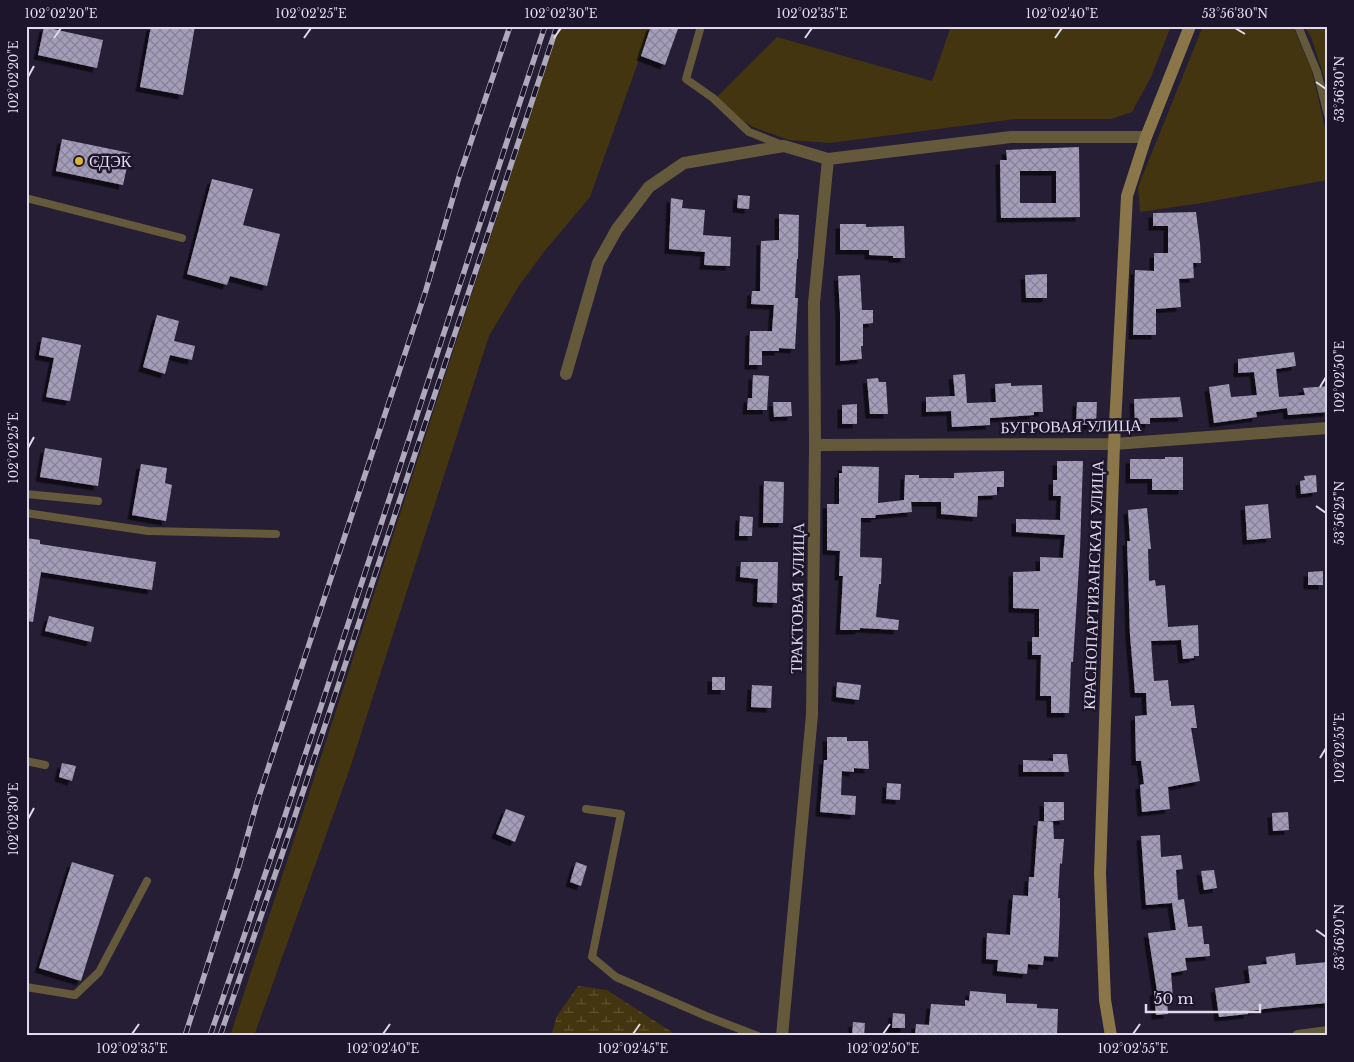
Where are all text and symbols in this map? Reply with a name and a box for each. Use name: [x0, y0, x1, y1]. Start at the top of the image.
text: 102°02'20"E: [24, 6, 98, 21]
text: 102°02'25"E: [275, 6, 347, 21]
text: 102°02'30"E: [524, 6, 598, 21]
text: 102°02'35"E: [776, 6, 848, 21]
text: 102°02'40"E: [1026, 6, 1098, 21]
text: 53°56'30"N: [1202, 6, 1268, 21]
text: 102°02'20"E: [6, 40, 21, 114]
text: 53°56'30"N: [1332, 56, 1347, 122]
place label: СДЭК: [89, 151, 132, 171]
marker: СДЭК: [73, 155, 85, 167]
text: 102°02'50"E: [1332, 341, 1347, 413]
text: 102°02'25"E: [6, 412, 21, 484]
street label: БУГРОВАЯ УЛИЦА: [1000, 415, 1142, 437]
street label: КРАСНОПАРТИЗАНСКАЯ УЛИЦА: [1079, 459, 1107, 710]
text: 53°56'25"N: [1332, 481, 1347, 545]
street label: ТРАКТОВАЯ УЛИЦА: [786, 522, 808, 674]
text: 102°02'55"E: [1332, 712, 1347, 783]
text: 102°02'30"E: [6, 782, 21, 856]
text: 53°56'20"N: [1332, 904, 1347, 970]
scale bar: [1146, 982, 1260, 1014]
text: 50 m: [1154, 989, 1194, 1008]
text: 102°02'35"E: [96, 1041, 168, 1056]
text: 102°02'40"E: [347, 1041, 419, 1056]
text: 102°02'45"E: [598, 1041, 669, 1056]
text: 102°02'50"E: [847, 1041, 919, 1056]
text: 102°02'55"E: [1098, 1041, 1169, 1056]

